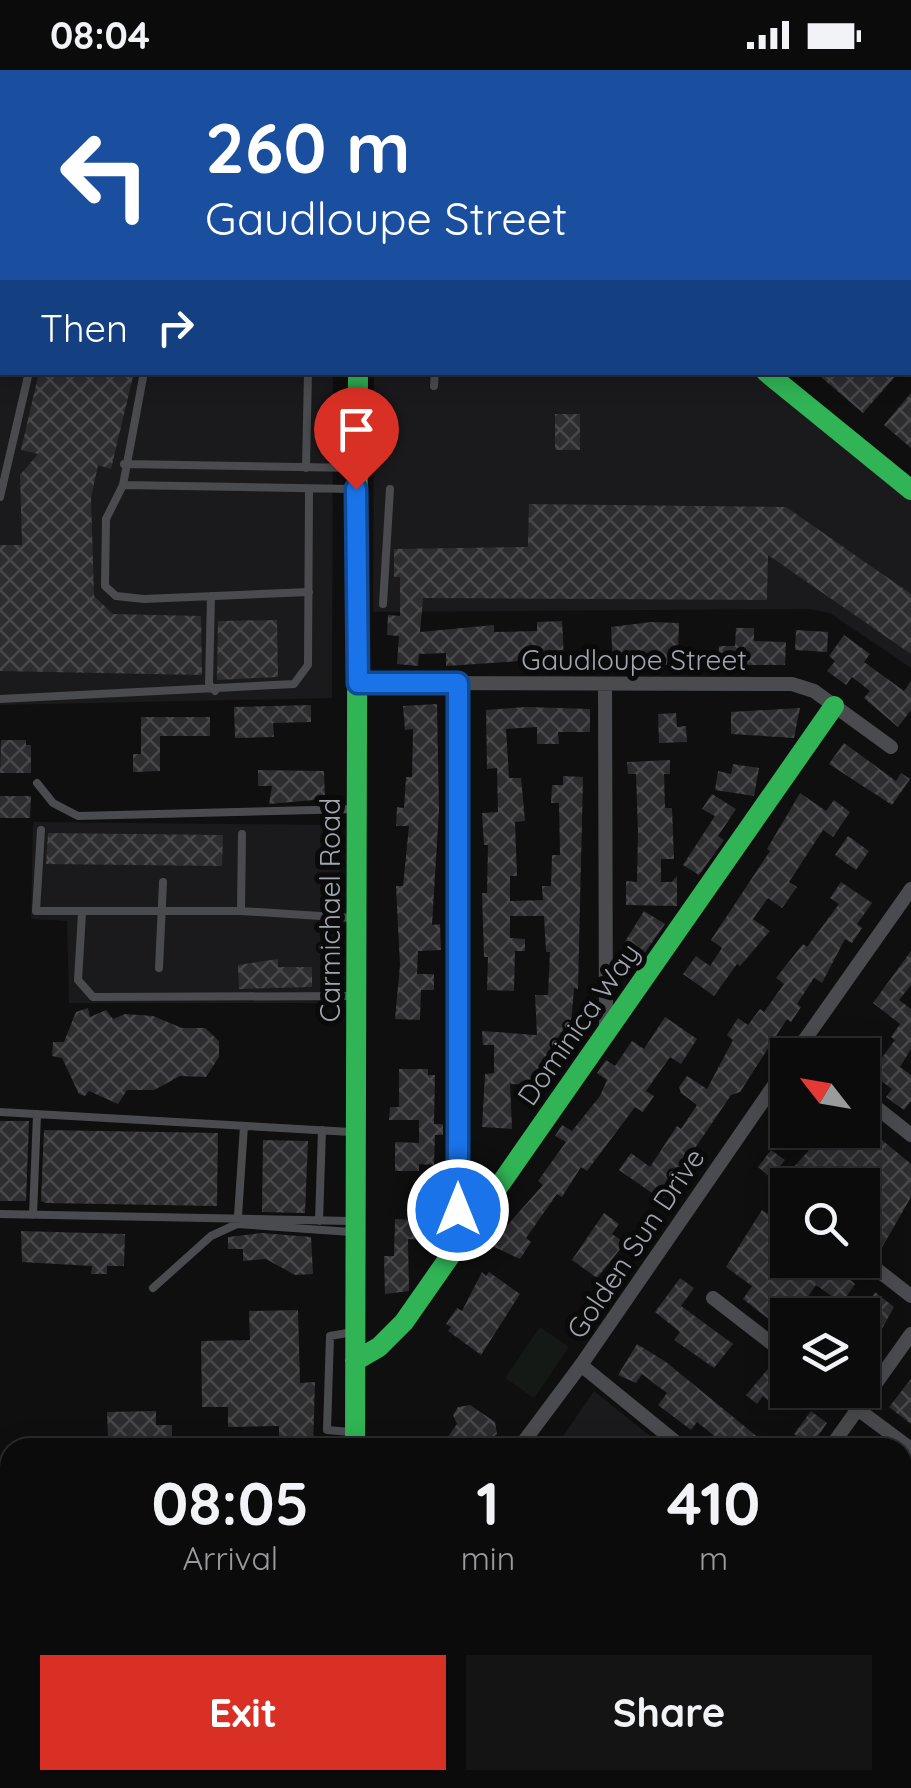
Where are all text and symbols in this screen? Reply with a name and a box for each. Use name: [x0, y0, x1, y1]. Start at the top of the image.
text: 08:04: [50, 11, 150, 59]
text: 260 m: [205, 103, 411, 191]
icon: left: [40, 110, 170, 240]
text: Gaudloupe Street: [205, 190, 567, 246]
icon: right: [148, 300, 203, 355]
text: Then: [40, 304, 128, 352]
pin: [314, 387, 399, 490]
icon: arrive: [329, 402, 384, 457]
street label: Gaudloupe Street: [521, 642, 747, 677]
street label: Carmichael Road: [312, 798, 347, 1022]
street label: Dominica Way: [509, 936, 647, 1112]
north arrow: [770, 1038, 880, 1148]
map controls: [770, 1038, 880, 1408]
street label: Golden Sun Drive: [558, 1141, 712, 1345]
position arrow: [406, 1158, 510, 1262]
button: search: [770, 1168, 880, 1278]
button: layers: [770, 1298, 880, 1408]
text: 08:05: [152, 1465, 309, 1540]
text: 1: [476, 1465, 500, 1540]
text: 410: [667, 1465, 760, 1540]
text: Arrival: [182, 1538, 278, 1578]
text: min: [461, 1538, 515, 1578]
text: m: [699, 1538, 728, 1578]
button: Exit: [40, 1655, 446, 1770]
button: Share: [466, 1655, 872, 1770]

